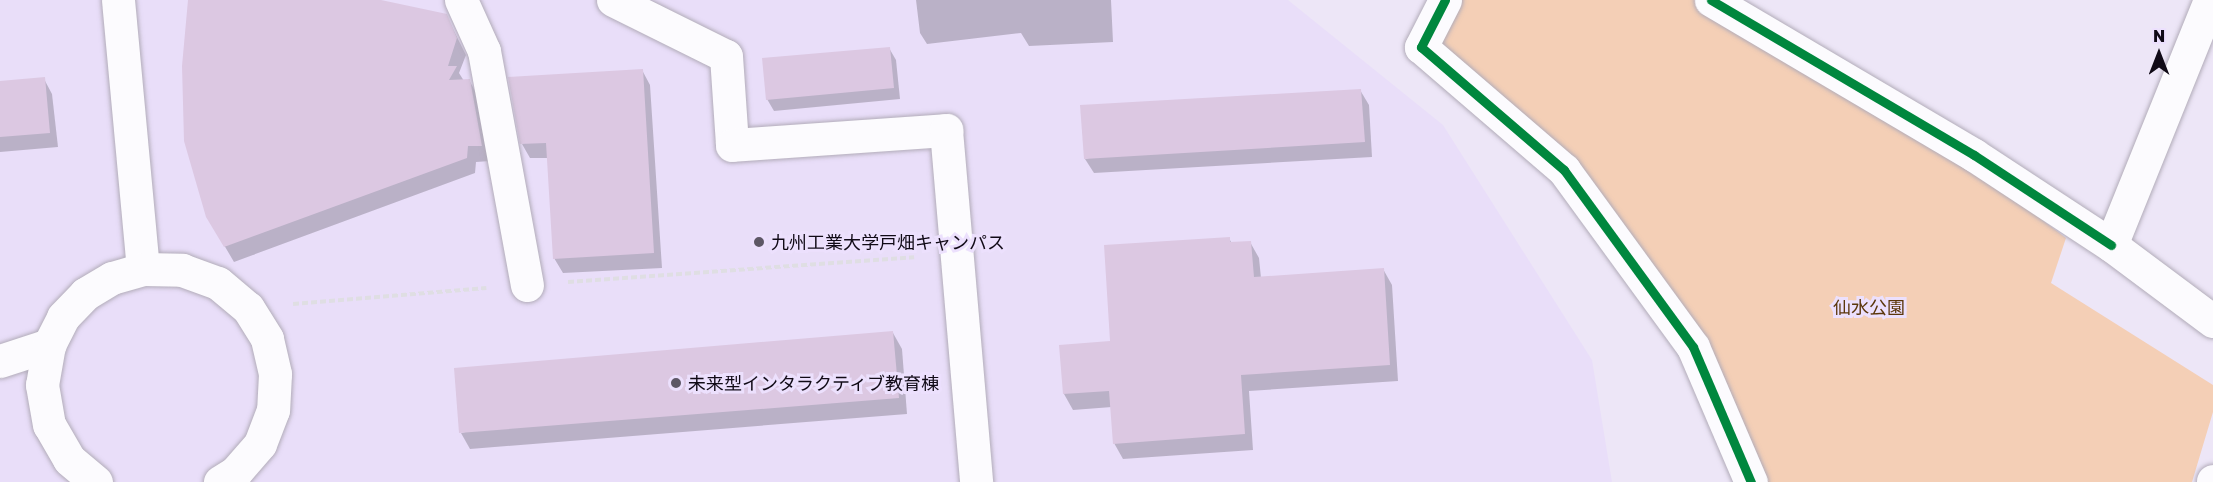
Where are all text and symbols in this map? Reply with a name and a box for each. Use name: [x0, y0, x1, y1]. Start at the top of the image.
north arrow: [2129, 24, 2189, 84]
text: N: [2153, 26, 2165, 46]
place label: 九州工業大学戸畑キャンパス: [771, 231, 1005, 253]
marker: 九州工業大学戸畑キャンパス: [752, 235, 766, 249]
park label: 仙水公園: [1833, 296, 1905, 318]
place label: 未来型インタラクティブ教育棟: [688, 372, 940, 394]
marker: 未来型インタラクティブ教育棟: [669, 376, 683, 390]

